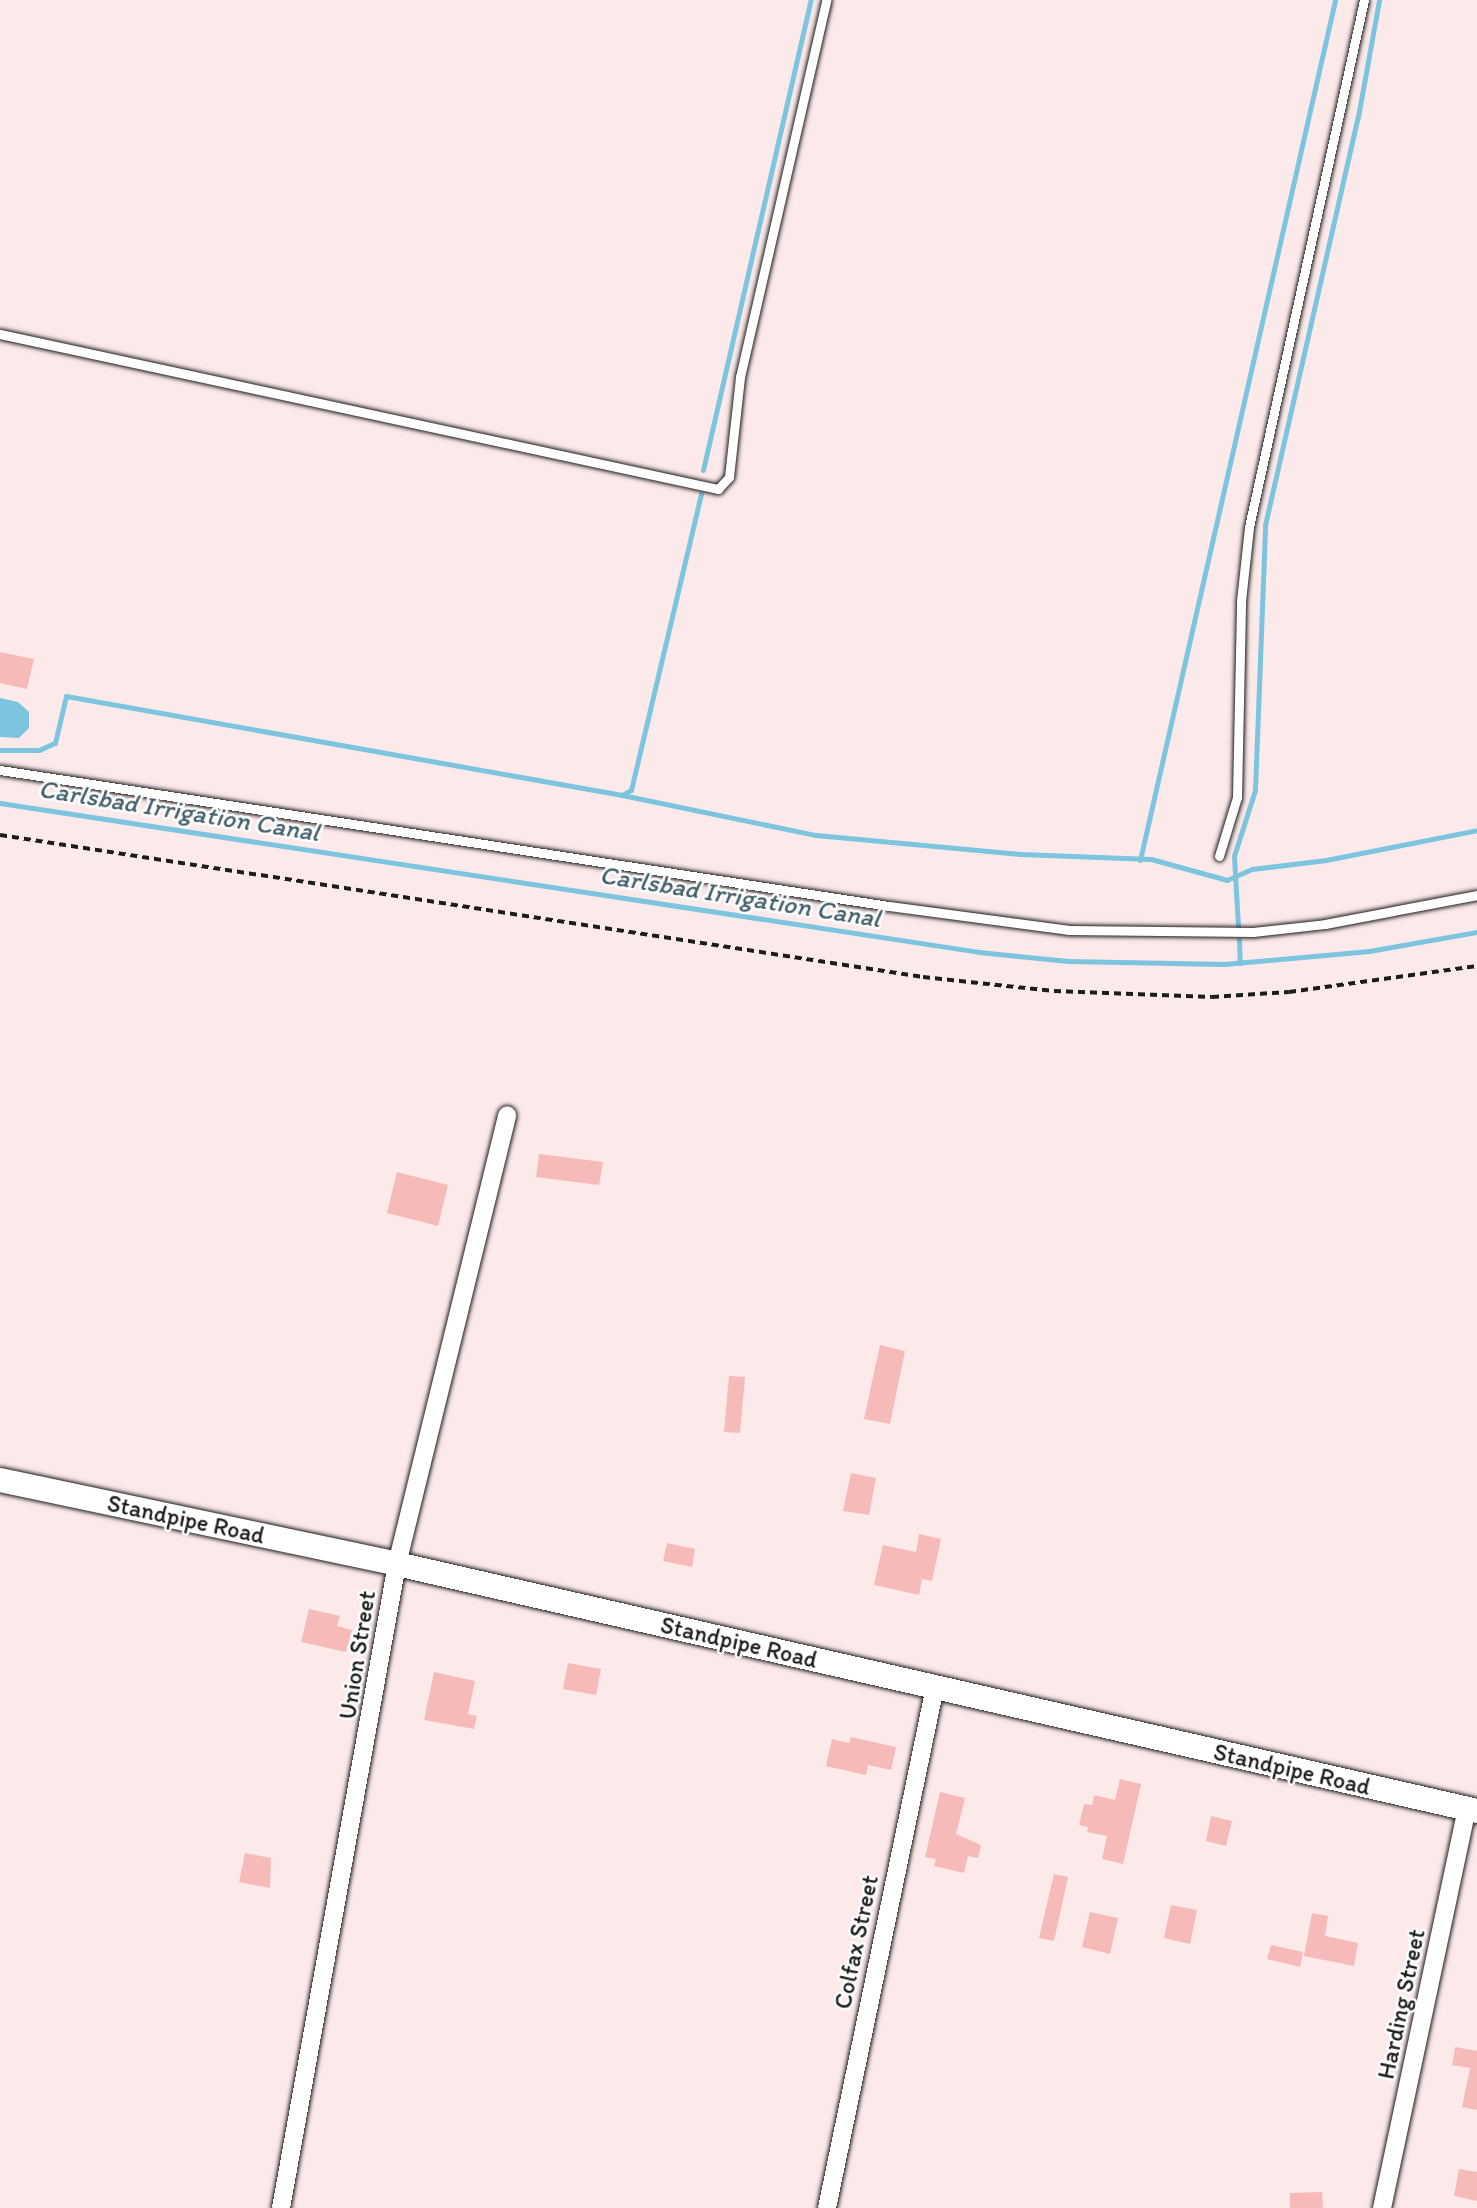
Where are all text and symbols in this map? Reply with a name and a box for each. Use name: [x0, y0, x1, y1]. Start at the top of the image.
water label: Carlsbad Irrigation Canal: [37, 773, 321, 849]
water label: Carlsbad Irrigation Canal: [598, 859, 882, 935]
street label: Standpipe Road: [105, 1488, 267, 1550]
street label: Union Street: [333, 1589, 381, 1721]
street label: Standpipe Road: [658, 1610, 820, 1674]
street label: Standpipe Road: [1211, 1737, 1373, 1801]
street label: Colfax Street: [828, 1872, 884, 2012]
street label: Harding Street: [1371, 1926, 1431, 2082]

